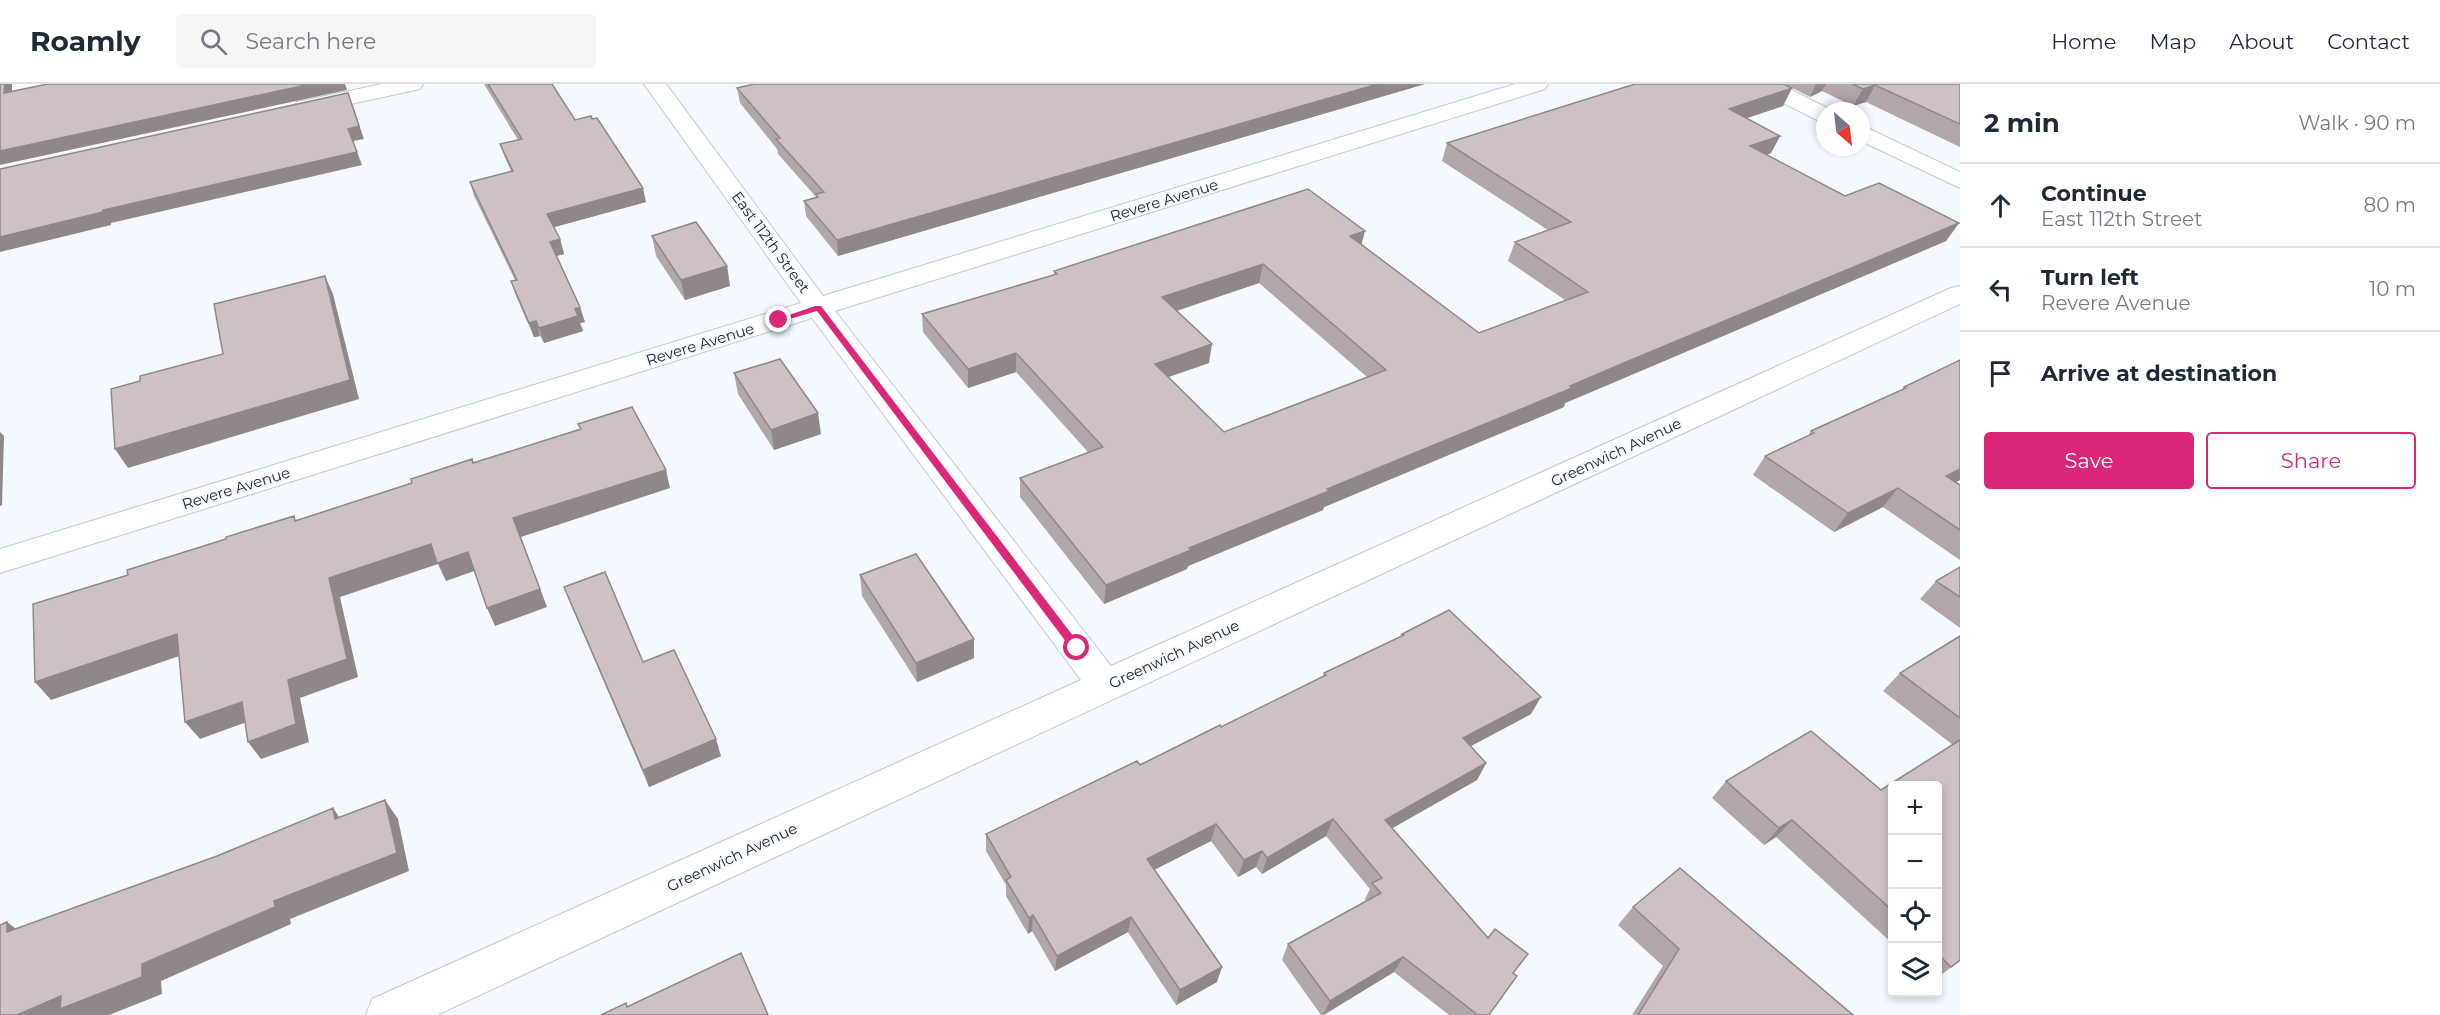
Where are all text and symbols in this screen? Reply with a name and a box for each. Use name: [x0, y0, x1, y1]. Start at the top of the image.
search box: [176, 14, 596, 68]
text: Roamly: [30, 24, 140, 58]
icon: search: [197, 25, 230, 58]
text: Search here: [245, 28, 376, 55]
text: Home: [2051, 29, 2116, 54]
text: Map: [2149, 29, 2196, 54]
text: About: [2229, 29, 2294, 54]
text: Contact: [2327, 29, 2410, 54]
north arrow: [1816, 102, 1870, 156]
text: 2 min: [1984, 107, 2060, 139]
text: Walk · 90 m: [2298, 111, 2416, 135]
street label: Revere Avenue: [1108, 175, 1220, 225]
text: Continue: [2041, 180, 2147, 207]
street label: East 112th Street: [728, 187, 814, 297]
icon: ahead: [1984, 189, 2017, 222]
text: 80 m: [2364, 193, 2416, 217]
text: East 112th Street: [2041, 207, 2202, 231]
text: Turn left: [2041, 264, 2139, 291]
icon: left: [1984, 273, 2017, 306]
text: 10 m: [2369, 277, 2416, 301]
text: Revere Avenue: [2041, 291, 2191, 315]
route end: [765, 306, 791, 332]
street label: Revere Avenue: [644, 319, 756, 369]
icon: arrive: [1984, 357, 2017, 390]
text: Arrive at destination: [2041, 360, 2277, 387]
street label: Greenwich Avenue: [1548, 413, 1684, 491]
button: Save: [1984, 432, 2194, 489]
button: Share: [2206, 432, 2416, 489]
street label: Revere Avenue: [180, 463, 292, 513]
street label: Greenwich Avenue: [1106, 615, 1242, 693]
route start: [1063, 634, 1089, 660]
map controls: [1888, 781, 1942, 997]
button: +: [1888, 781, 1942, 835]
street label: Greenwich Avenue: [664, 818, 800, 896]
button: −: [1888, 835, 1942, 889]
button: locate: [1888, 889, 1942, 943]
button: layers: [1888, 943, 1942, 997]

